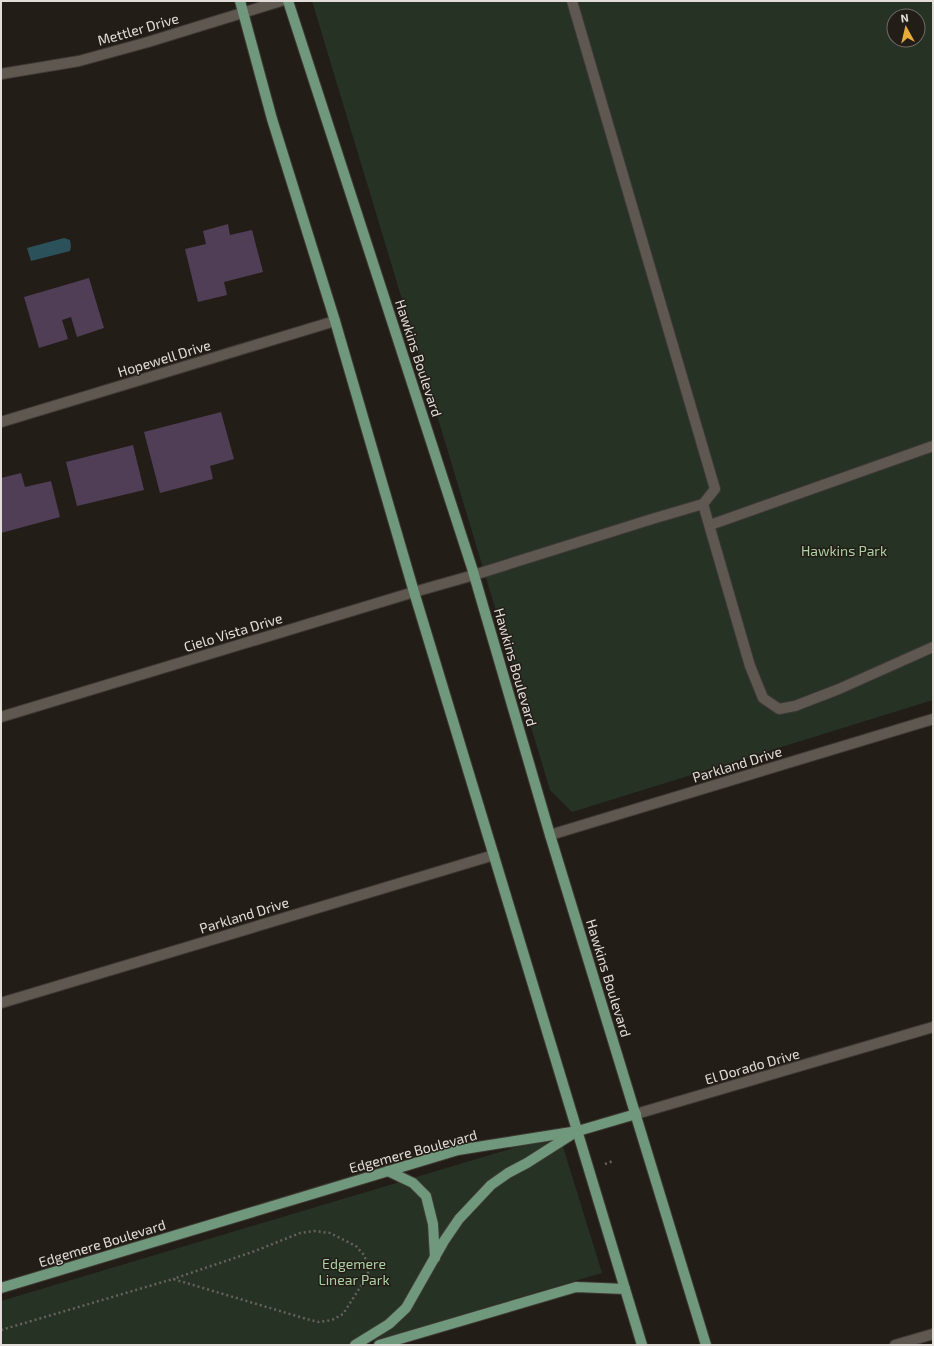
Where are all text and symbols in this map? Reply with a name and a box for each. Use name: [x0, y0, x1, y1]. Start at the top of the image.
north arrow: [886, 8, 926, 48]
street label: Mettler Drive: [95, 9, 181, 49]
text: N: [900, 11, 909, 25]
street label: Hawkins Boulevard: [392, 297, 446, 419]
street label: Hopewell Drive: [115, 336, 213, 380]
park label: Hawkins Park: [801, 542, 887, 559]
street label: Hawkins Boulevard: [491, 606, 541, 728]
street label: Cielo Vista Drive: [182, 609, 284, 655]
street label: Parkland Drive: [690, 742, 784, 786]
street label: Parkland Drive: [197, 893, 291, 937]
street label: Hawkins Boulevard: [583, 917, 635, 1039]
street label: El Dorado Drive: [703, 1044, 801, 1088]
street label: Edgemere Boulevard: [347, 1126, 479, 1176]
street label: Edgemere Boulevard: [37, 1216, 167, 1270]
park label: Edgemere Linear Park: [318, 1255, 390, 1288]

